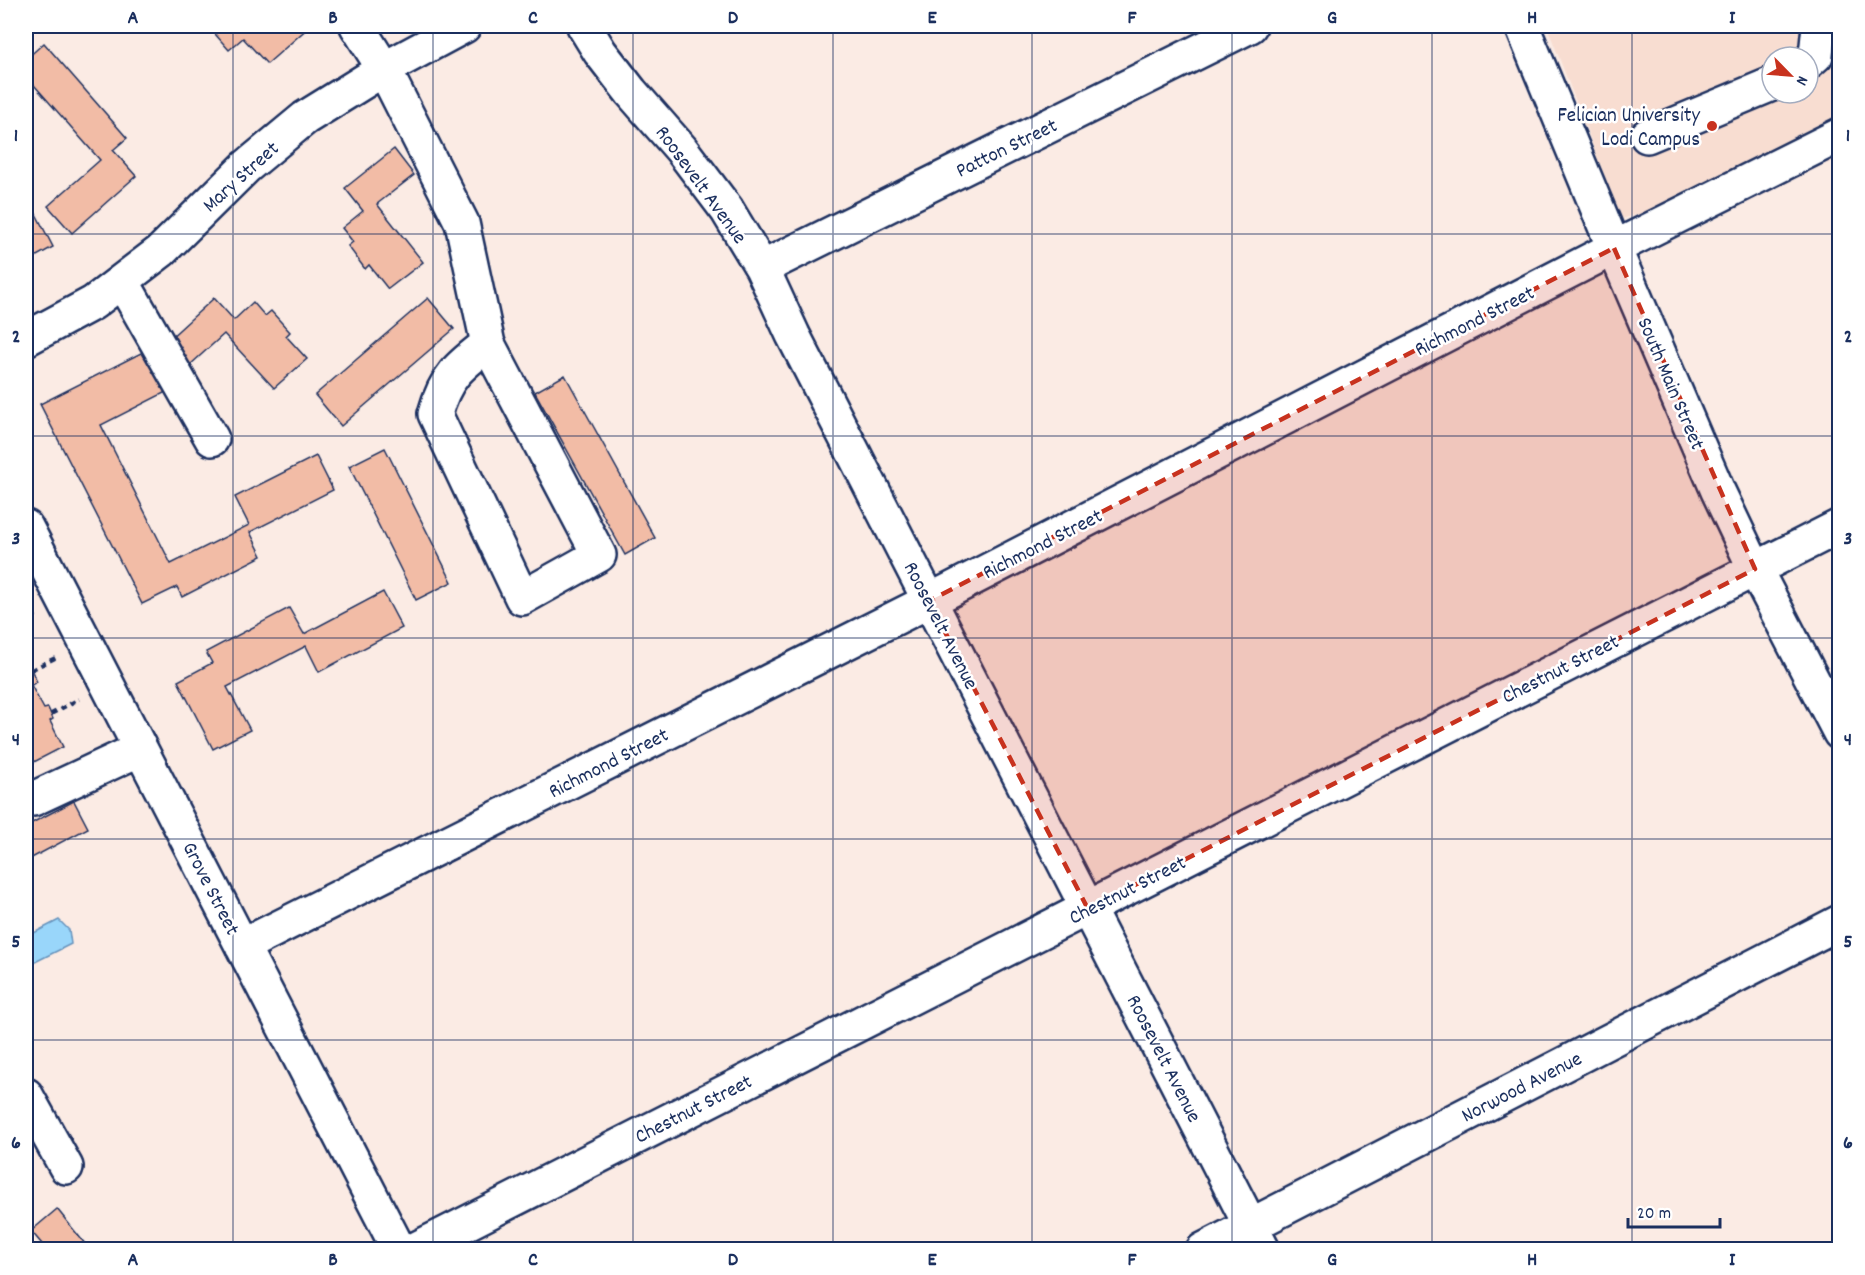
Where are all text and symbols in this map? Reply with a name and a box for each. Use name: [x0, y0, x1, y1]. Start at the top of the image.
text: A: [128, 5, 139, 33]
text: B: [328, 5, 338, 33]
text: C: [528, 5, 538, 33]
text: D: [728, 5, 739, 33]
text: E: [927, 5, 937, 33]
text: F: [1128, 5, 1138, 33]
text: G: [1327, 5, 1337, 33]
text: H: [1527, 5, 1537, 33]
text: I: [1729, 5, 1736, 33]
north arrow: [1760, 45, 1820, 105]
text: N: [1789, 72, 1813, 89]
place label: Felician University Lodi Campus: [1558, 102, 1700, 156]
street label: Patton Street: [951, 112, 1063, 187]
marker: Felician University Lodi Campus: [1705, 119, 1719, 133]
street label: Roosevelt Avenue: [646, 120, 753, 251]
text: 1: [14, 123, 18, 151]
text: 1: [1846, 123, 1850, 151]
street label: Mary Street: [197, 135, 287, 221]
street label: Richmond Street: [1410, 279, 1541, 366]
street label: South Main Street: [1628, 313, 1711, 455]
text: 2: [12, 324, 20, 352]
text: 2: [1844, 324, 1852, 352]
street label: Richmond Street: [978, 502, 1109, 589]
text: 3: [12, 526, 20, 554]
text: 3: [1844, 526, 1852, 554]
street label: Roosevelt Avenue: [894, 557, 984, 696]
street label: Chestnut Street: [1497, 628, 1625, 713]
street label: Richmond Street: [544, 721, 675, 808]
text: 4: [12, 727, 20, 755]
text: 4: [1844, 727, 1852, 755]
street label: Grove Street: [173, 837, 246, 942]
street label: Chestnut Street: [1064, 849, 1192, 934]
text: 5: [11, 929, 21, 957]
text: 5: [1843, 929, 1853, 957]
street label: Roosevelt Avenue: [1117, 990, 1207, 1129]
street label: Norwood Avenue: [1457, 1045, 1588, 1132]
street label: Chestnut Street: [630, 1068, 758, 1153]
text: 6: [11, 1130, 21, 1158]
text: 6: [1843, 1130, 1853, 1158]
scale bar: [1628, 1191, 1720, 1229]
text: 20 m: [1637, 1202, 1671, 1227]
text: A: [128, 1247, 139, 1275]
text: B: [328, 1247, 338, 1275]
text: C: [528, 1247, 538, 1275]
text: D: [728, 1247, 739, 1275]
text: E: [927, 1247, 937, 1275]
text: F: [1128, 1247, 1138, 1275]
text: G: [1327, 1247, 1337, 1275]
text: H: [1527, 1247, 1537, 1275]
text: I: [1729, 1247, 1736, 1275]

